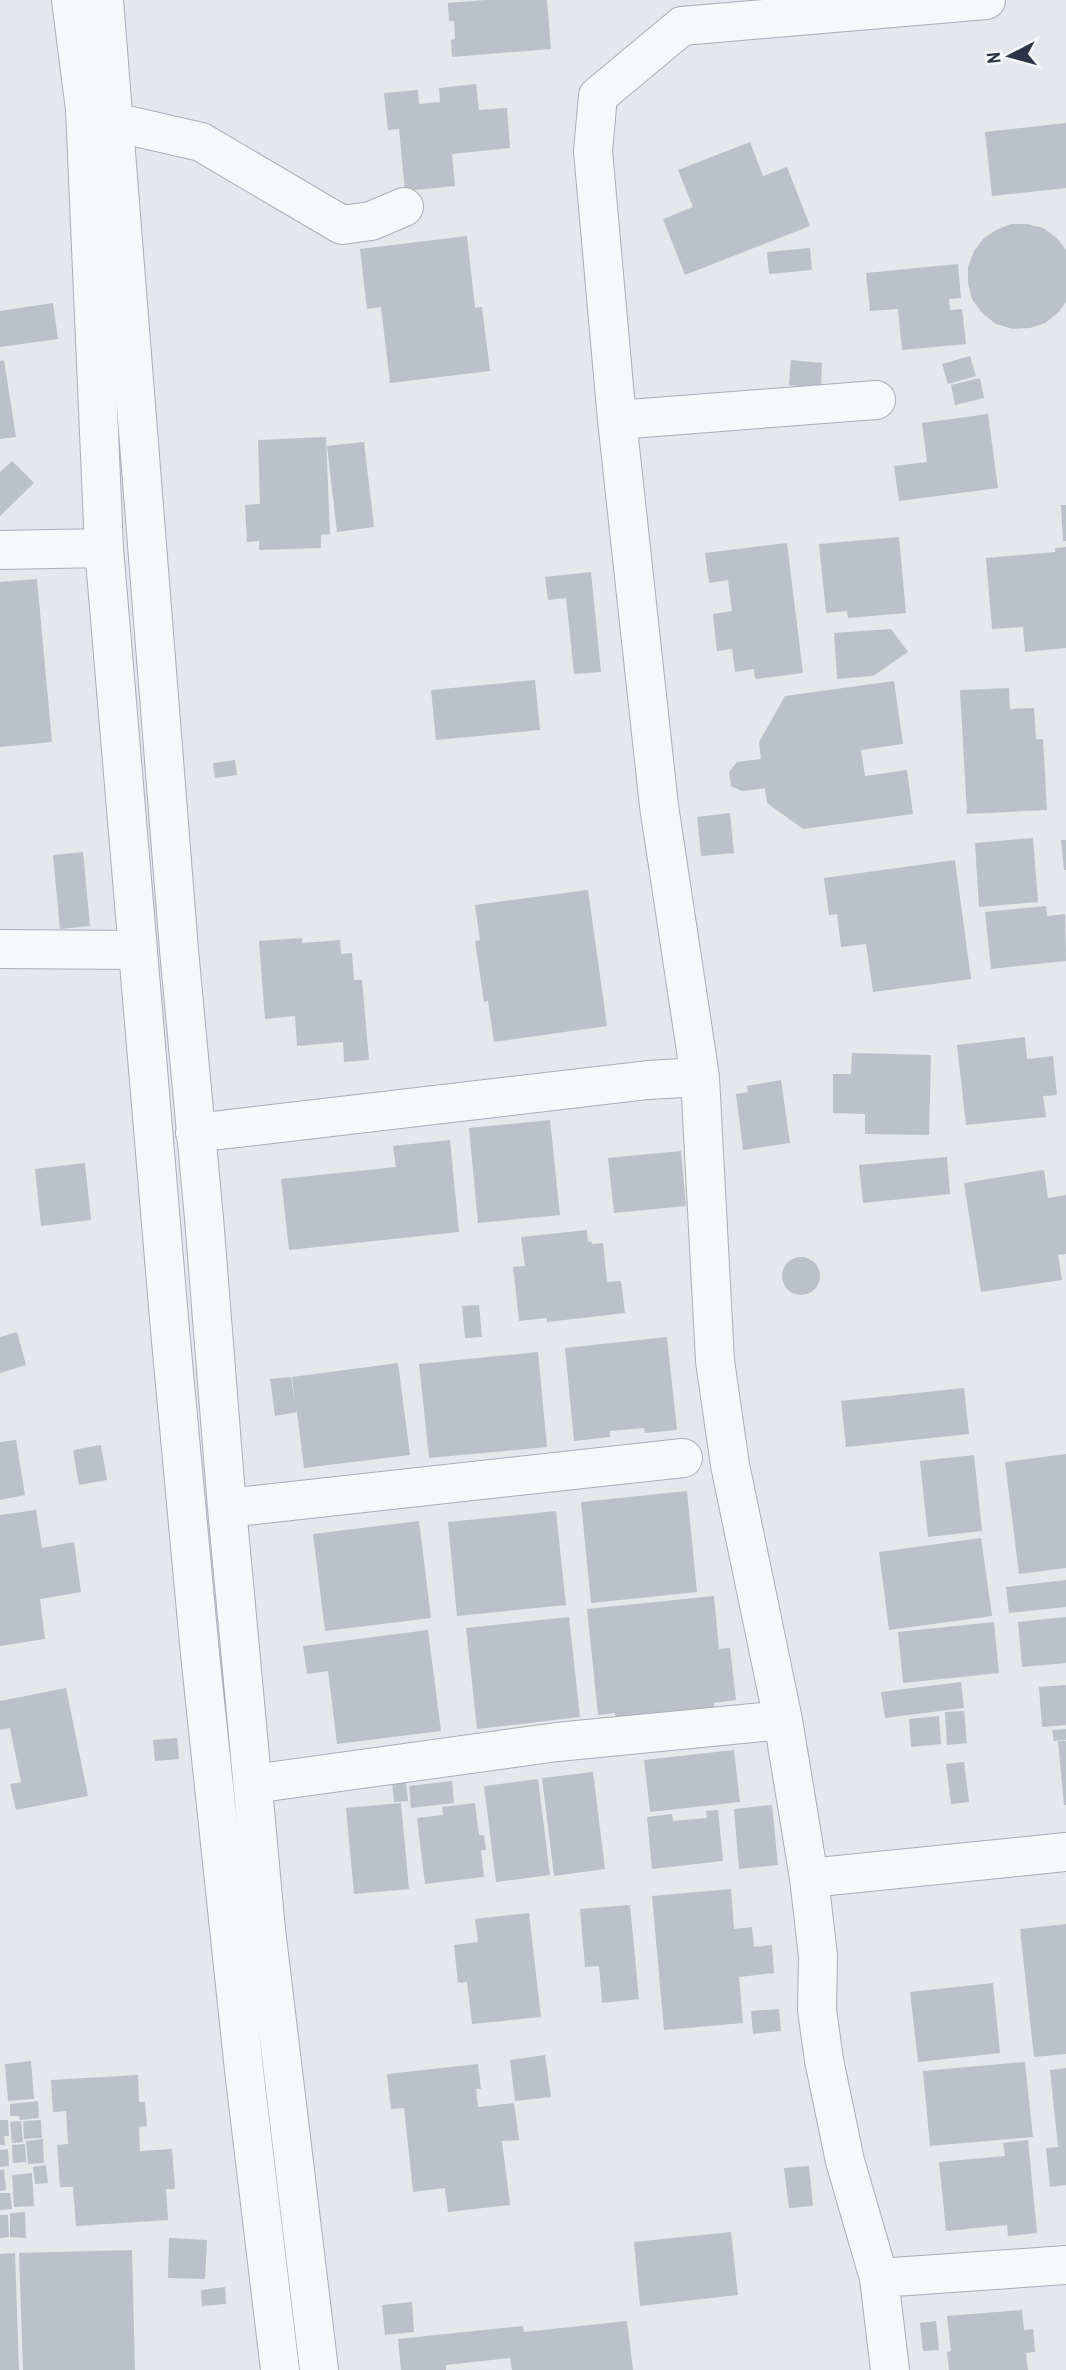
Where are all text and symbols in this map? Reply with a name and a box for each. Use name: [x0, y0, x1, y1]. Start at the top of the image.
north arrow: [975, 21, 1045, 91]
text: N: [980, 51, 1007, 65]

